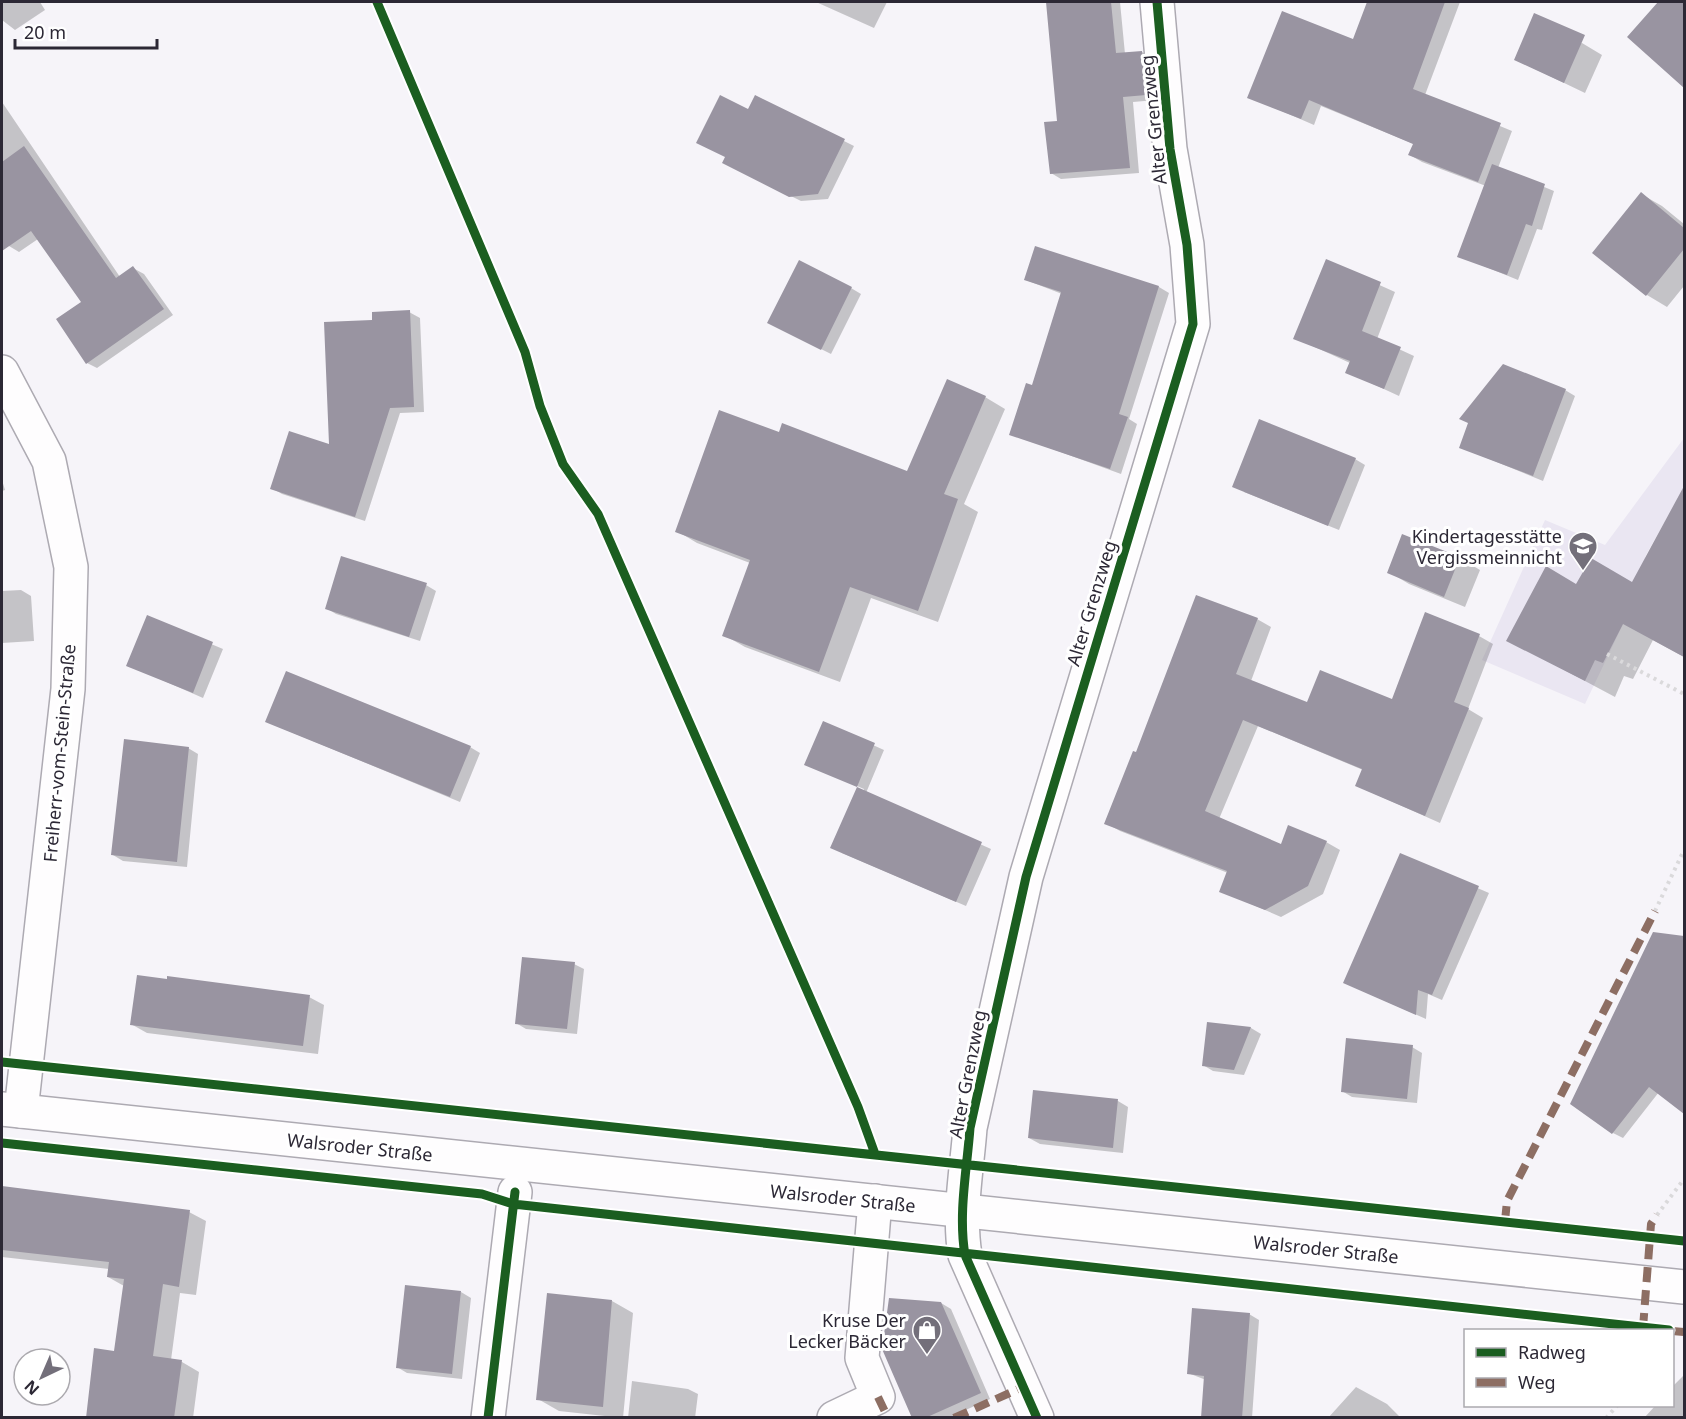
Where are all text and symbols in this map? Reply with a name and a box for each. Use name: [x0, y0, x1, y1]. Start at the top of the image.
scale bar: [15, 12, 158, 50]
text: 20 m: [24, 20, 66, 44]
street label: Alter Grenzweg: [1134, 54, 1172, 186]
place label: Kindertagesstätte Vergissmeinnicht: [1412, 524, 1562, 569]
school or university icon: Kindertagesstätte Vergissmeinnicht: [1567, 530, 1599, 572]
street label: Alter Grenzweg: [1060, 537, 1122, 669]
street label: Freiherr-vom-Stein-Straße: [38, 643, 80, 863]
street label: Alter Grenzweg: [943, 1008, 991, 1140]
street label: Walsroder Straße: [286, 1127, 434, 1167]
street label: Walsroder Straße: [769, 1178, 917, 1218]
street label: Walsroder Straße: [1252, 1229, 1400, 1269]
place label: Kruse Der Lecker Bäcker: [788, 1308, 907, 1353]
shop icon: Kruse Der Lecker Bäcker: [911, 1314, 943, 1356]
legend: [1464, 1329, 1674, 1407]
text: Radweg: [1518, 1340, 1586, 1364]
north arrow: [12, 1347, 72, 1407]
text: Weg: [1518, 1370, 1556, 1394]
text: N: [19, 1375, 44, 1400]

